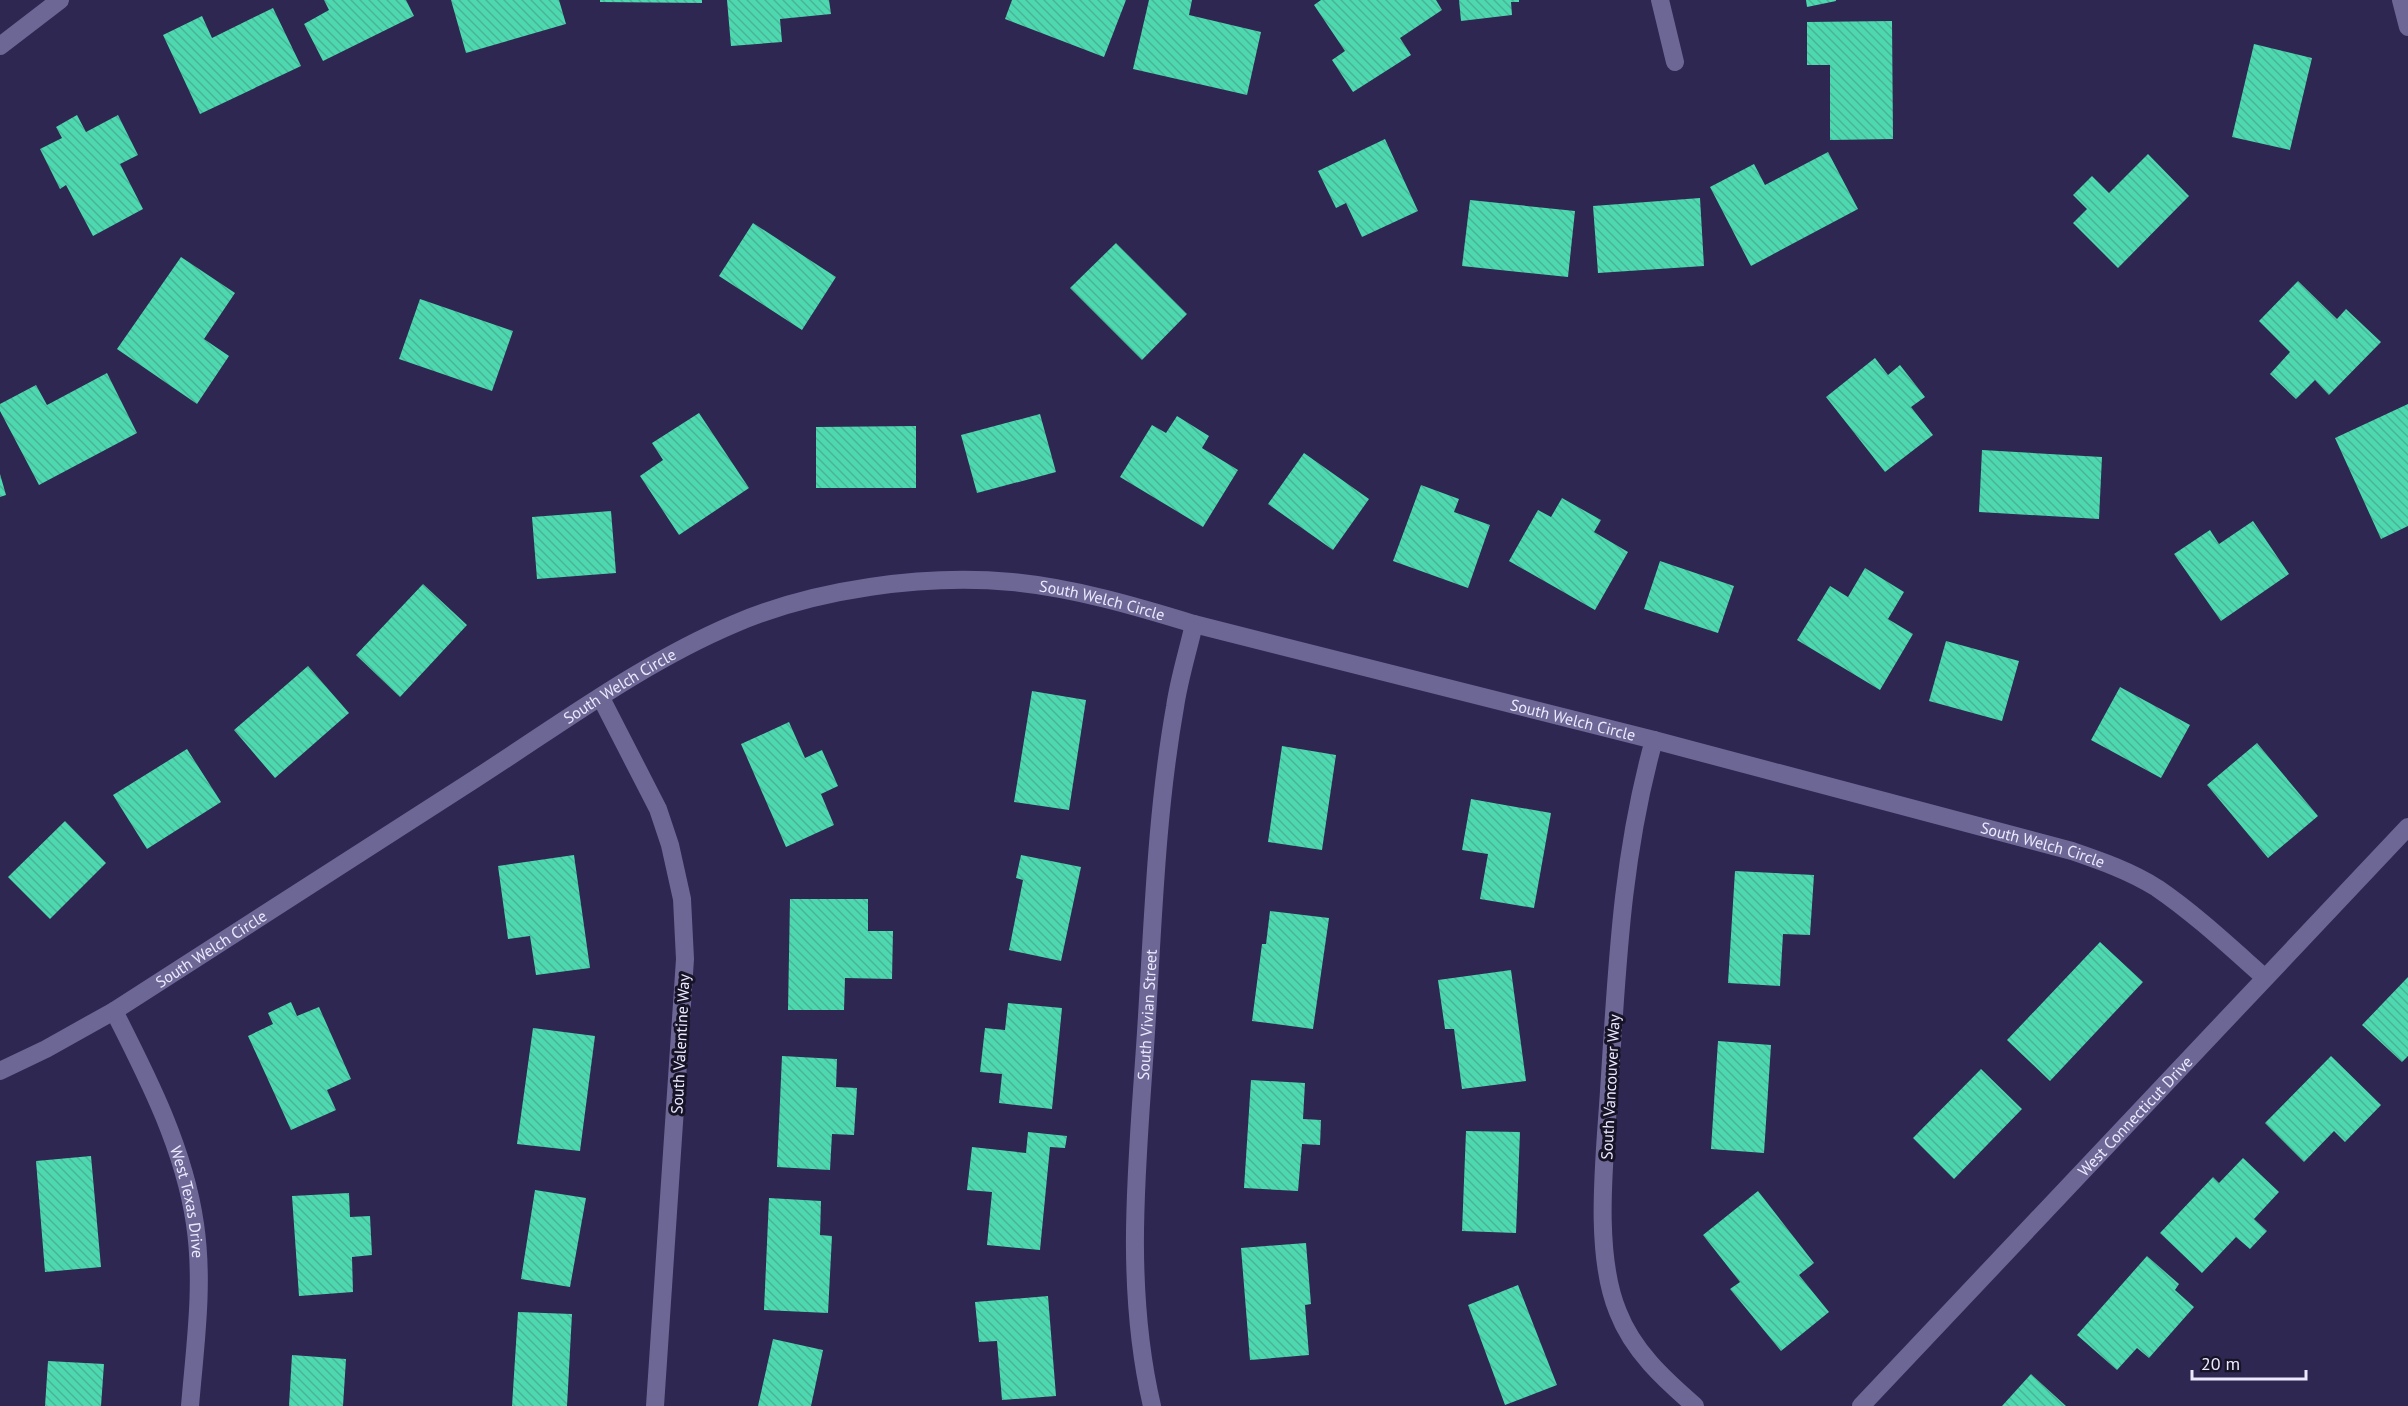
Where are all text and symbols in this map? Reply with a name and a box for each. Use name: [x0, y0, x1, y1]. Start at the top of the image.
street label: South Welch Circle: [1038, 576, 1167, 625]
street label: South Welch Circle: [559, 644, 679, 728]
street label: South Welch Circle: [1508, 694, 1638, 745]
street label: South Welch Circle: [1978, 817, 2108, 872]
street label: South Welch Circle: [151, 905, 270, 992]
street label: South Vivian Street: [1133, 948, 1161, 1081]
street label: South Valentine Way: [666, 973, 694, 1114]
street label: South Vancouver Way: [1596, 1013, 1624, 1160]
street label: West Connecticut Drive: [2073, 1052, 2197, 1180]
street label: West Texas Drive: [166, 1143, 208, 1259]
scale bar: [2192, 1343, 2306, 1381]
text: 20 m: [2201, 1352, 2240, 1375]

